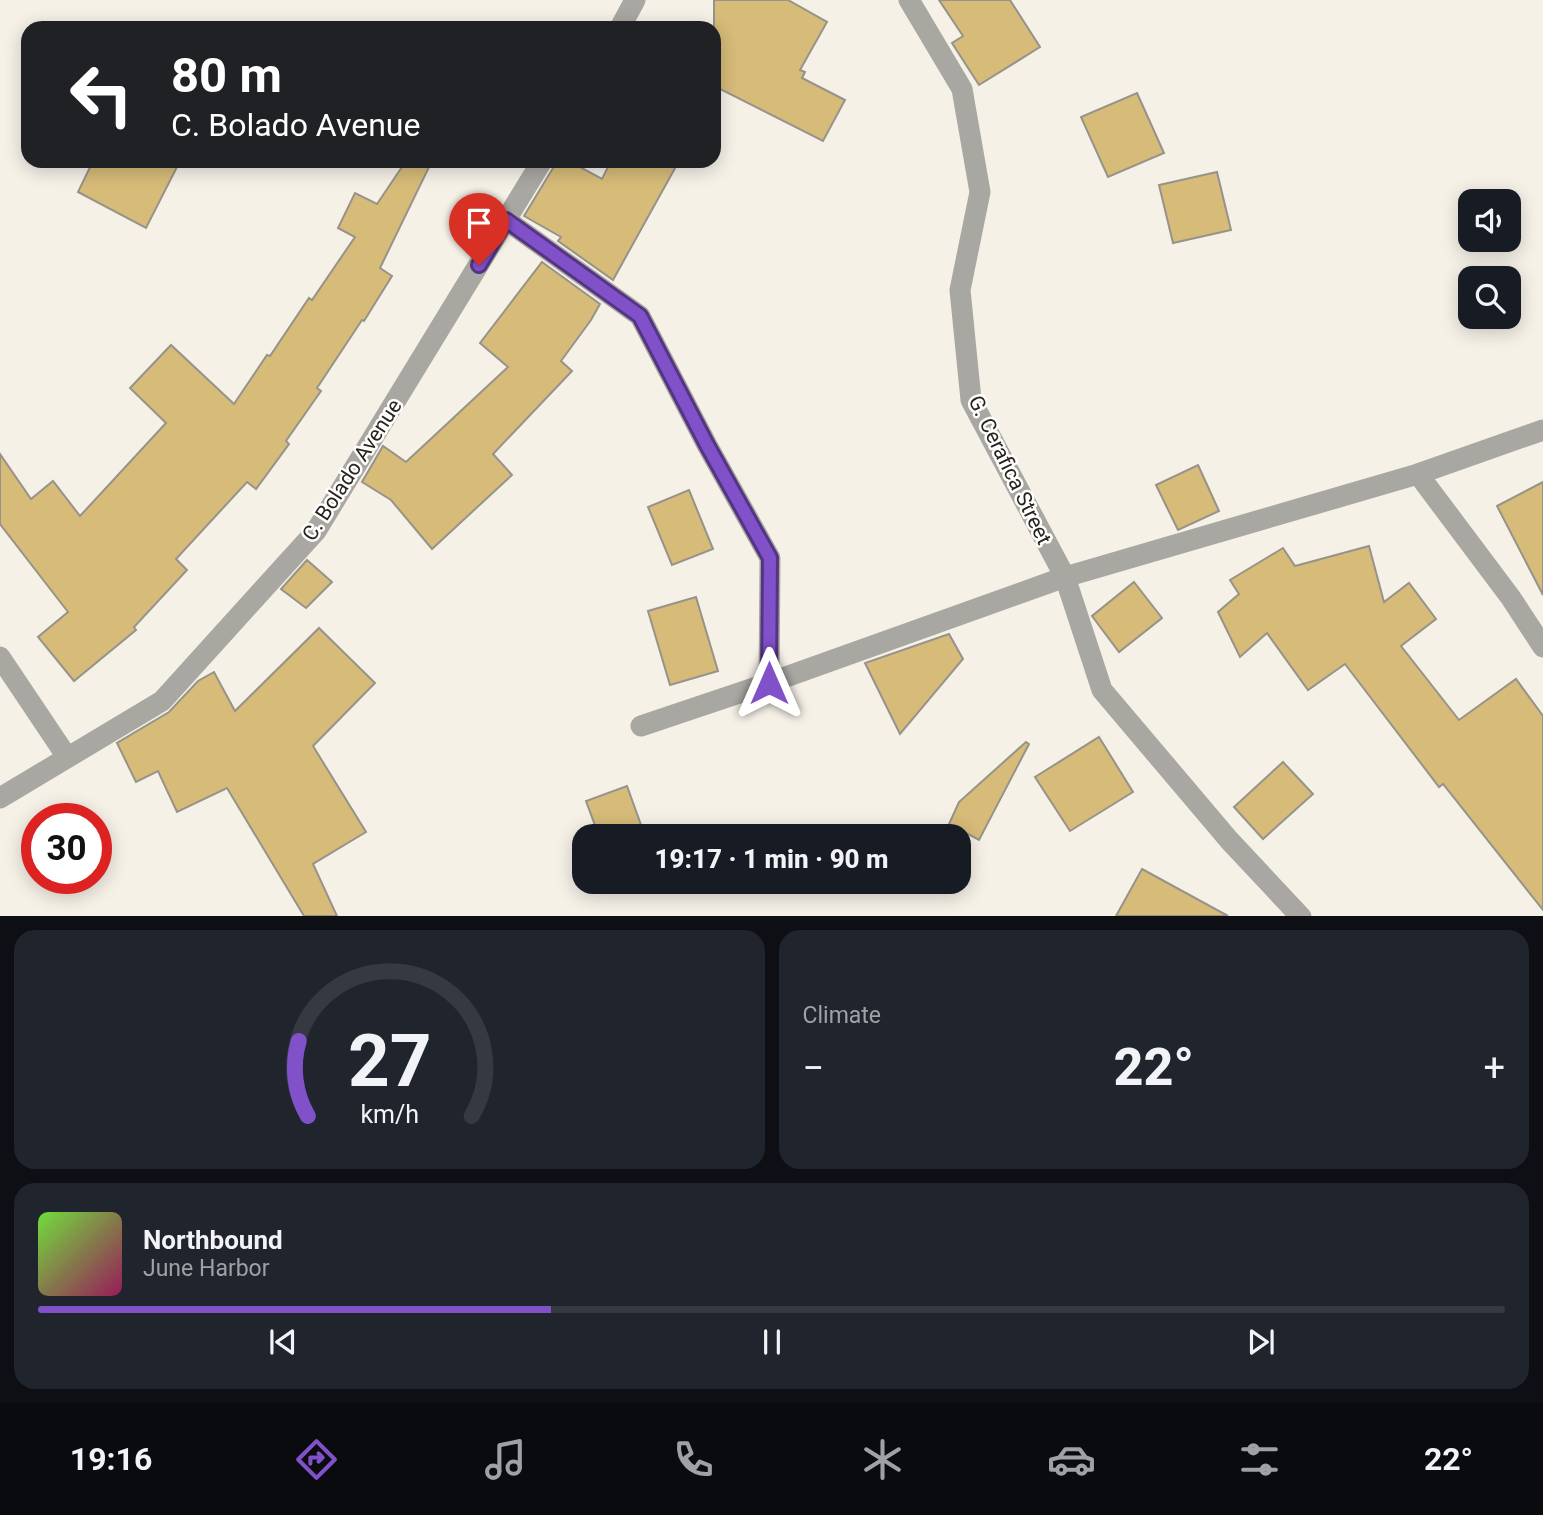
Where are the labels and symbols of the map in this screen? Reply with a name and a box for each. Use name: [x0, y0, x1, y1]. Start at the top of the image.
pin: [449, 193, 509, 265]
street label: G. Cerafica Street: [964, 392, 1056, 548]
street label: C. Bolado Avenue: [297, 395, 407, 545]
position arrow: [732, 646, 806, 720]
speed limit sign: 30: [21, 803, 112, 894]

